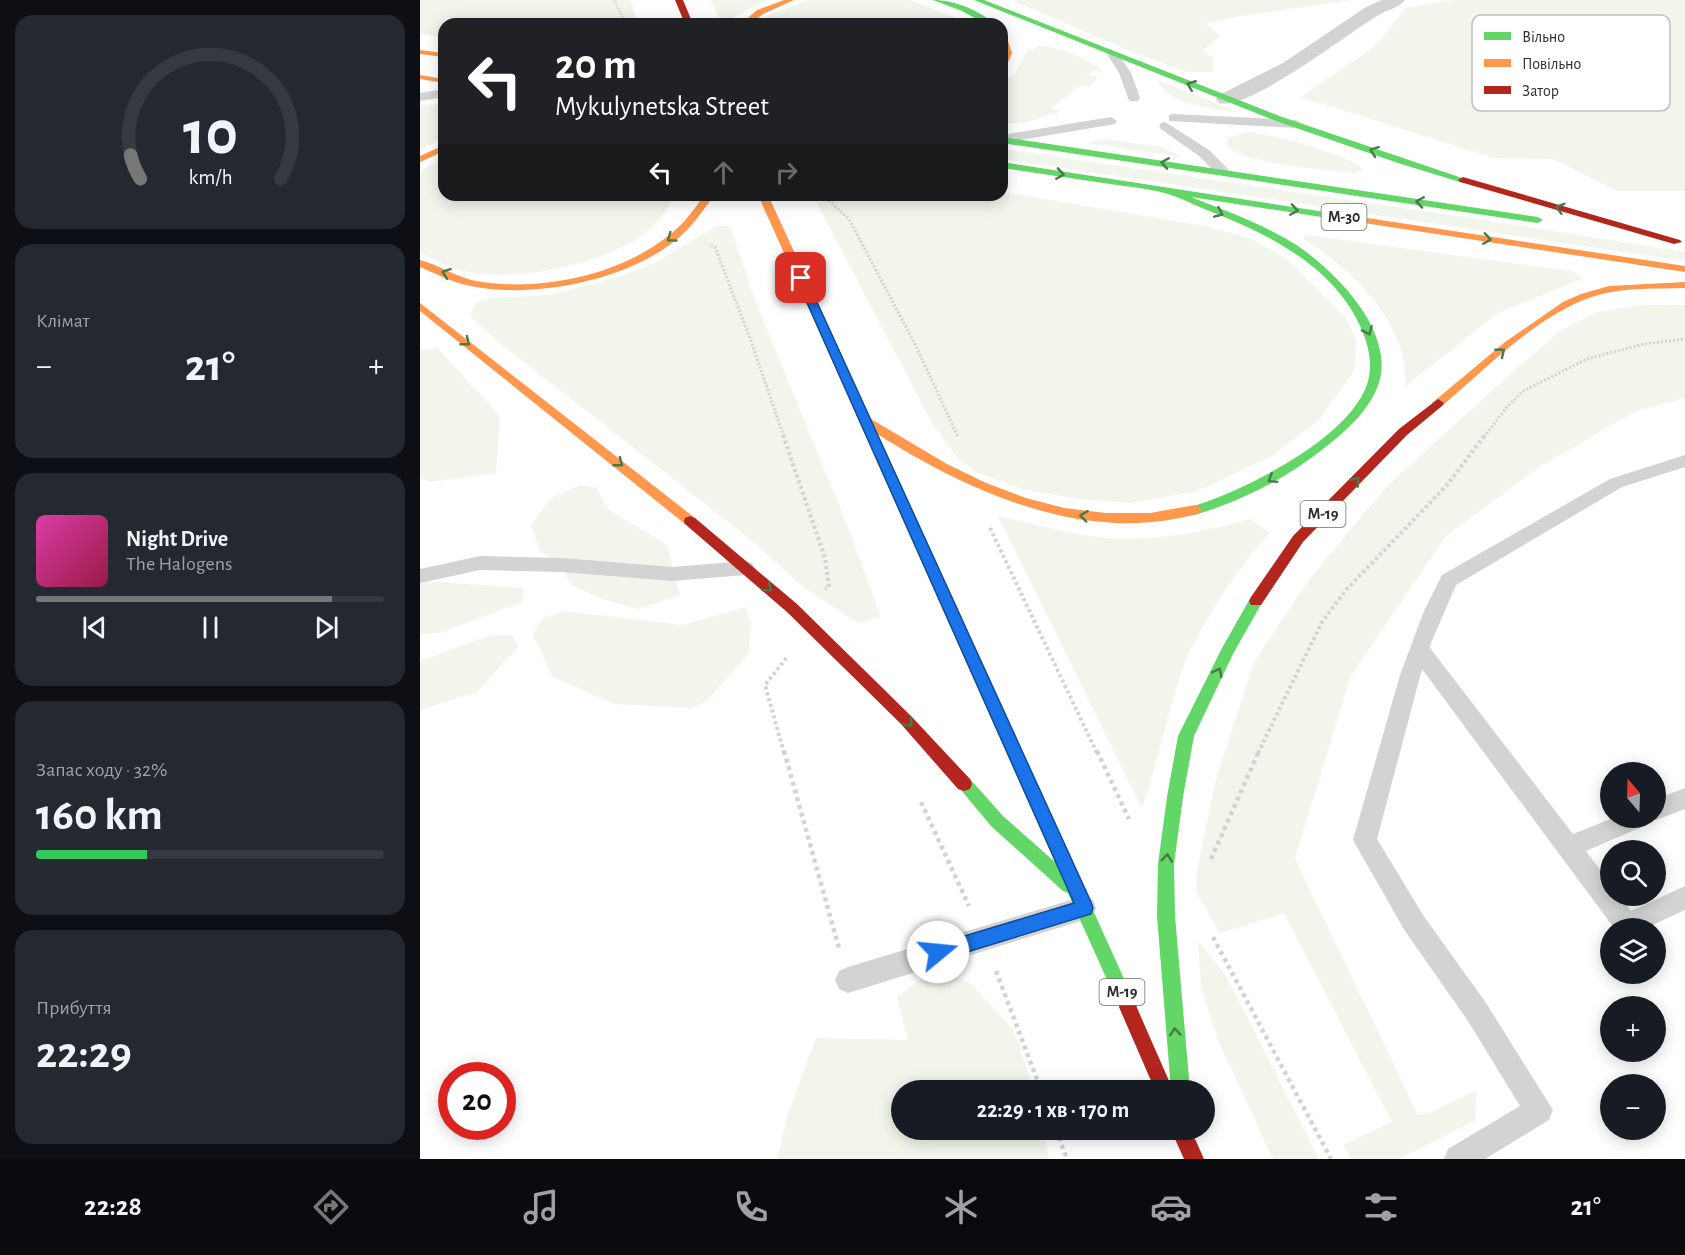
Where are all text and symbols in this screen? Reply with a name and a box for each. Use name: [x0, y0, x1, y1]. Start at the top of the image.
legend: [1472, 15, 1670, 111]
text: Вільно: [1522, 29, 1565, 45]
icon: left: [456, 42, 534, 120]
text: 20 m: [555, 44, 637, 86]
text: Повільно: [1522, 56, 1581, 72]
one-way arrow: [1186, 80, 1197, 92]
text: Затор: [1522, 83, 1559, 99]
text: Mykulynetska Street: [555, 93, 769, 120]
text: 10: [183, 103, 237, 165]
one-way arrow: [1369, 146, 1380, 159]
icon: left: [644, 156, 677, 189]
icon: ahead: [707, 156, 740, 189]
icon: right: [770, 156, 803, 189]
one-way arrow: [1160, 157, 1169, 169]
text: km/h: [188, 167, 232, 188]
one-way arrow: [1055, 168, 1064, 180]
one-way arrow: [1415, 196, 1424, 208]
one-way arrow: [1290, 203, 1299, 215]
one-way arrow: [1556, 203, 1566, 215]
road number: М-30: [1322, 204, 1366, 230]
one-way arrow: [1213, 206, 1224, 218]
one-way arrow: [667, 231, 678, 242]
one-way arrow: [1482, 232, 1492, 244]
pin: [775, 252, 826, 303]
icon: arrive: [784, 261, 817, 294]
one-way arrow: [441, 268, 452, 281]
text: Клімат: [36, 311, 90, 331]
one-way arrow: [1360, 325, 1372, 336]
one-way arrow: [459, 335, 470, 346]
text: 21°: [185, 344, 235, 389]
one-way arrow: [1495, 348, 1506, 359]
text: −: [36, 350, 52, 383]
text: +: [368, 350, 384, 383]
one-way arrow: [612, 456, 623, 467]
one-way arrow: [1268, 472, 1278, 484]
one-way arrow: [1348, 478, 1359, 489]
road number: М-19: [1300, 501, 1346, 527]
one-way arrow: [1080, 510, 1089, 522]
text: Night Drive: [126, 528, 228, 550]
text: The Halogens: [126, 554, 232, 574]
one-way arrow: [762, 581, 773, 592]
icon: previous: [78, 611, 111, 644]
icon: pause: [194, 611, 227, 644]
icon: next: [310, 611, 343, 644]
one-way arrow: [1211, 667, 1222, 678]
one-way arrow: [902, 717, 913, 727]
text: Запас ходу · 32%: [36, 760, 168, 780]
north arrow: [1600, 762, 1666, 828]
map controls: [1600, 762, 1666, 1140]
text: 160 km: [36, 793, 163, 838]
button: search: [1600, 840, 1666, 906]
one-way arrow: [1160, 853, 1173, 862]
button: layers: [1600, 918, 1666, 984]
position arrow: [906, 920, 970, 984]
road number: М-19: [1100, 979, 1144, 1005]
button: +: [1600, 996, 1666, 1062]
text: Прибуття: [36, 998, 112, 1018]
one-way arrow: [1169, 1028, 1182, 1037]
text: 22:29: [36, 1031, 132, 1076]
speed limit sign: 20: [438, 1062, 516, 1140]
button: −: [1600, 1074, 1666, 1140]
text: 22:29 · 1 хв · 170 m: [977, 1099, 1129, 1121]
icon: directions: [310, 1186, 352, 1228]
icon: music: [520, 1186, 562, 1228]
icon: phone: [730, 1186, 772, 1228]
icon: climate: [940, 1186, 982, 1228]
icon: car: [1150, 1186, 1192, 1228]
icon: filters: [1360, 1186, 1402, 1228]
text: 22:28: [84, 1193, 142, 1220]
text: 21°: [1570, 1193, 1601, 1220]

